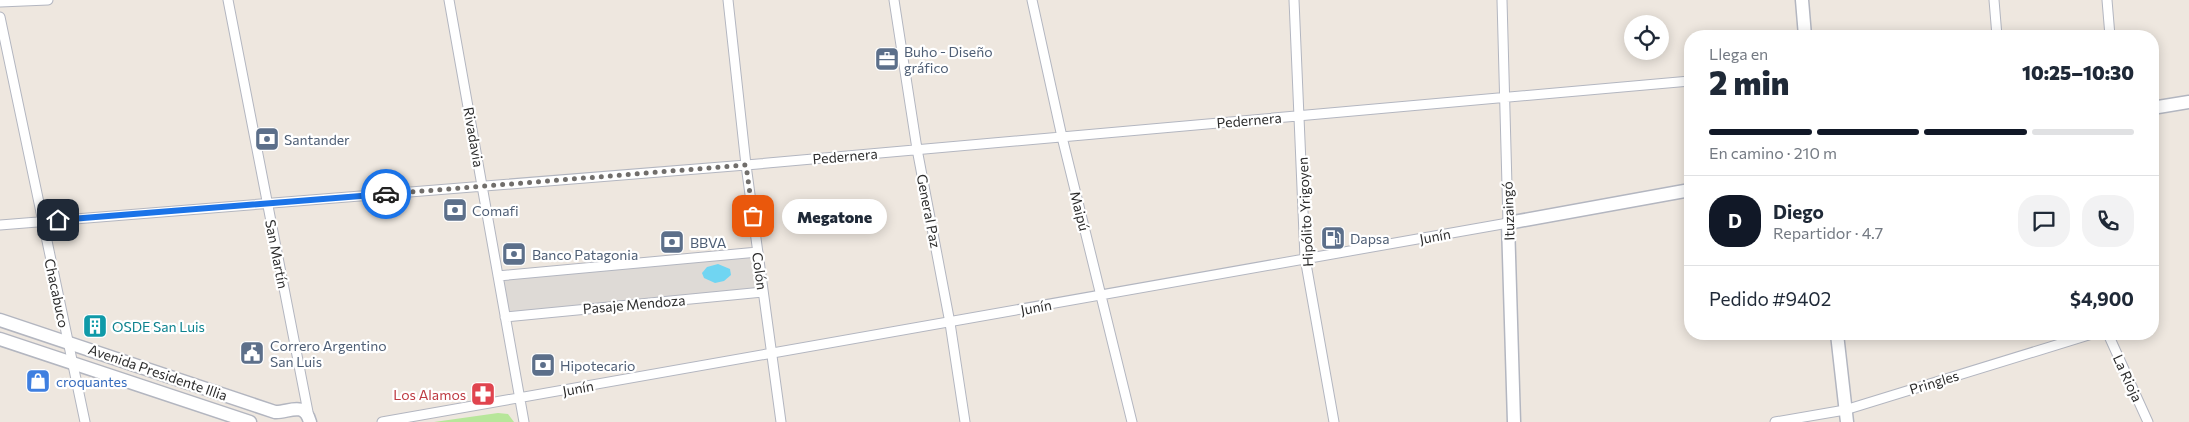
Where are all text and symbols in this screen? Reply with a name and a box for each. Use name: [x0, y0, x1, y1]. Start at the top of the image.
map controls: [1624, 15, 1669, 60]
button: locate: [1624, 15, 1669, 60]
place label: Buho - Diseño gráfico: [904, 43, 993, 76]
text: Llega en: [1709, 44, 1768, 63]
office icon: Buho - Diseño gráfico: [874, 46, 900, 72]
text: 10:25–10:30: [2022, 61, 2134, 84]
text: 2 min: [1709, 62, 1789, 102]
street label: Rivadavia: [460, 106, 488, 168]
street label: Pedernera: [1216, 109, 1282, 131]
bank icon: Santander: [254, 126, 280, 152]
place label: Santander: [284, 131, 350, 148]
text: En camino · 210 m: [1709, 143, 1837, 162]
street label: Pedernera: [812, 145, 878, 167]
street label: Hipólito Yrigoyen: [1294, 157, 1316, 267]
courier: [361, 169, 411, 219]
street label: General Paz: [913, 172, 945, 250]
icon: car: [372, 180, 400, 208]
street label: Ituzaingó: [1498, 181, 1518, 241]
street label: Maipú: [1067, 189, 1093, 233]
pin: [732, 195, 774, 237]
button: chat: [2018, 195, 2070, 247]
button: phone: [2082, 195, 2134, 247]
bank icon: Comafi: [442, 197, 468, 223]
callout: Megatone: [783, 198, 888, 234]
pin: [37, 199, 79, 241]
text: Diego: [1773, 200, 1824, 223]
place label: Comafi: [472, 202, 519, 219]
icon: bag: [739, 202, 767, 230]
icon: home: [44, 206, 72, 234]
text: Megatone: [797, 207, 872, 226]
text: D: [1728, 209, 1742, 232]
street label: San Martín: [262, 218, 292, 290]
text: Repartidor · 4.7: [1773, 223, 1883, 242]
fuel station icon: Dapsa: [1320, 225, 1346, 251]
street label: Junín: [1418, 225, 1452, 247]
bank icon: BBVA: [659, 229, 685, 255]
place label: Dapsa: [1350, 230, 1389, 247]
place label: BBVA: [690, 234, 727, 251]
bank icon: Banco Patagonia: [501, 241, 527, 267]
place label: Banco Patagonia: [532, 246, 638, 263]
street label: Colón: [749, 251, 771, 291]
street label: Chacabuco: [41, 257, 73, 329]
text: Pedido #9402: [1709, 287, 1831, 310]
text: $4,900: [2070, 287, 2134, 310]
street label: Pasaje Mendoza: [582, 291, 686, 317]
street label: Junín: [1019, 296, 1053, 318]
building icon: OSDE San Luis: [82, 313, 108, 339]
place label: OSDE San Luis: [112, 318, 205, 335]
place label: Correro Argentino San Luis: [270, 337, 387, 370]
street label: Avenida Presidente Illia: [86, 340, 230, 404]
public building icon: Correro Argentino San Luis: [239, 340, 265, 366]
bank icon: Hipotecario: [530, 352, 556, 378]
street label: La Rioja: [2110, 352, 2146, 404]
place label: Hipotecario: [560, 357, 635, 374]
street label: Pringles: [1907, 366, 1961, 398]
shop icon: croquantes: [25, 368, 51, 394]
place label: croquantes: [56, 373, 127, 390]
street label: Junín: [561, 377, 595, 399]
pharmacy icon: Los Alamos: [470, 381, 496, 407]
place label: Los Alamos: [393, 386, 466, 403]

